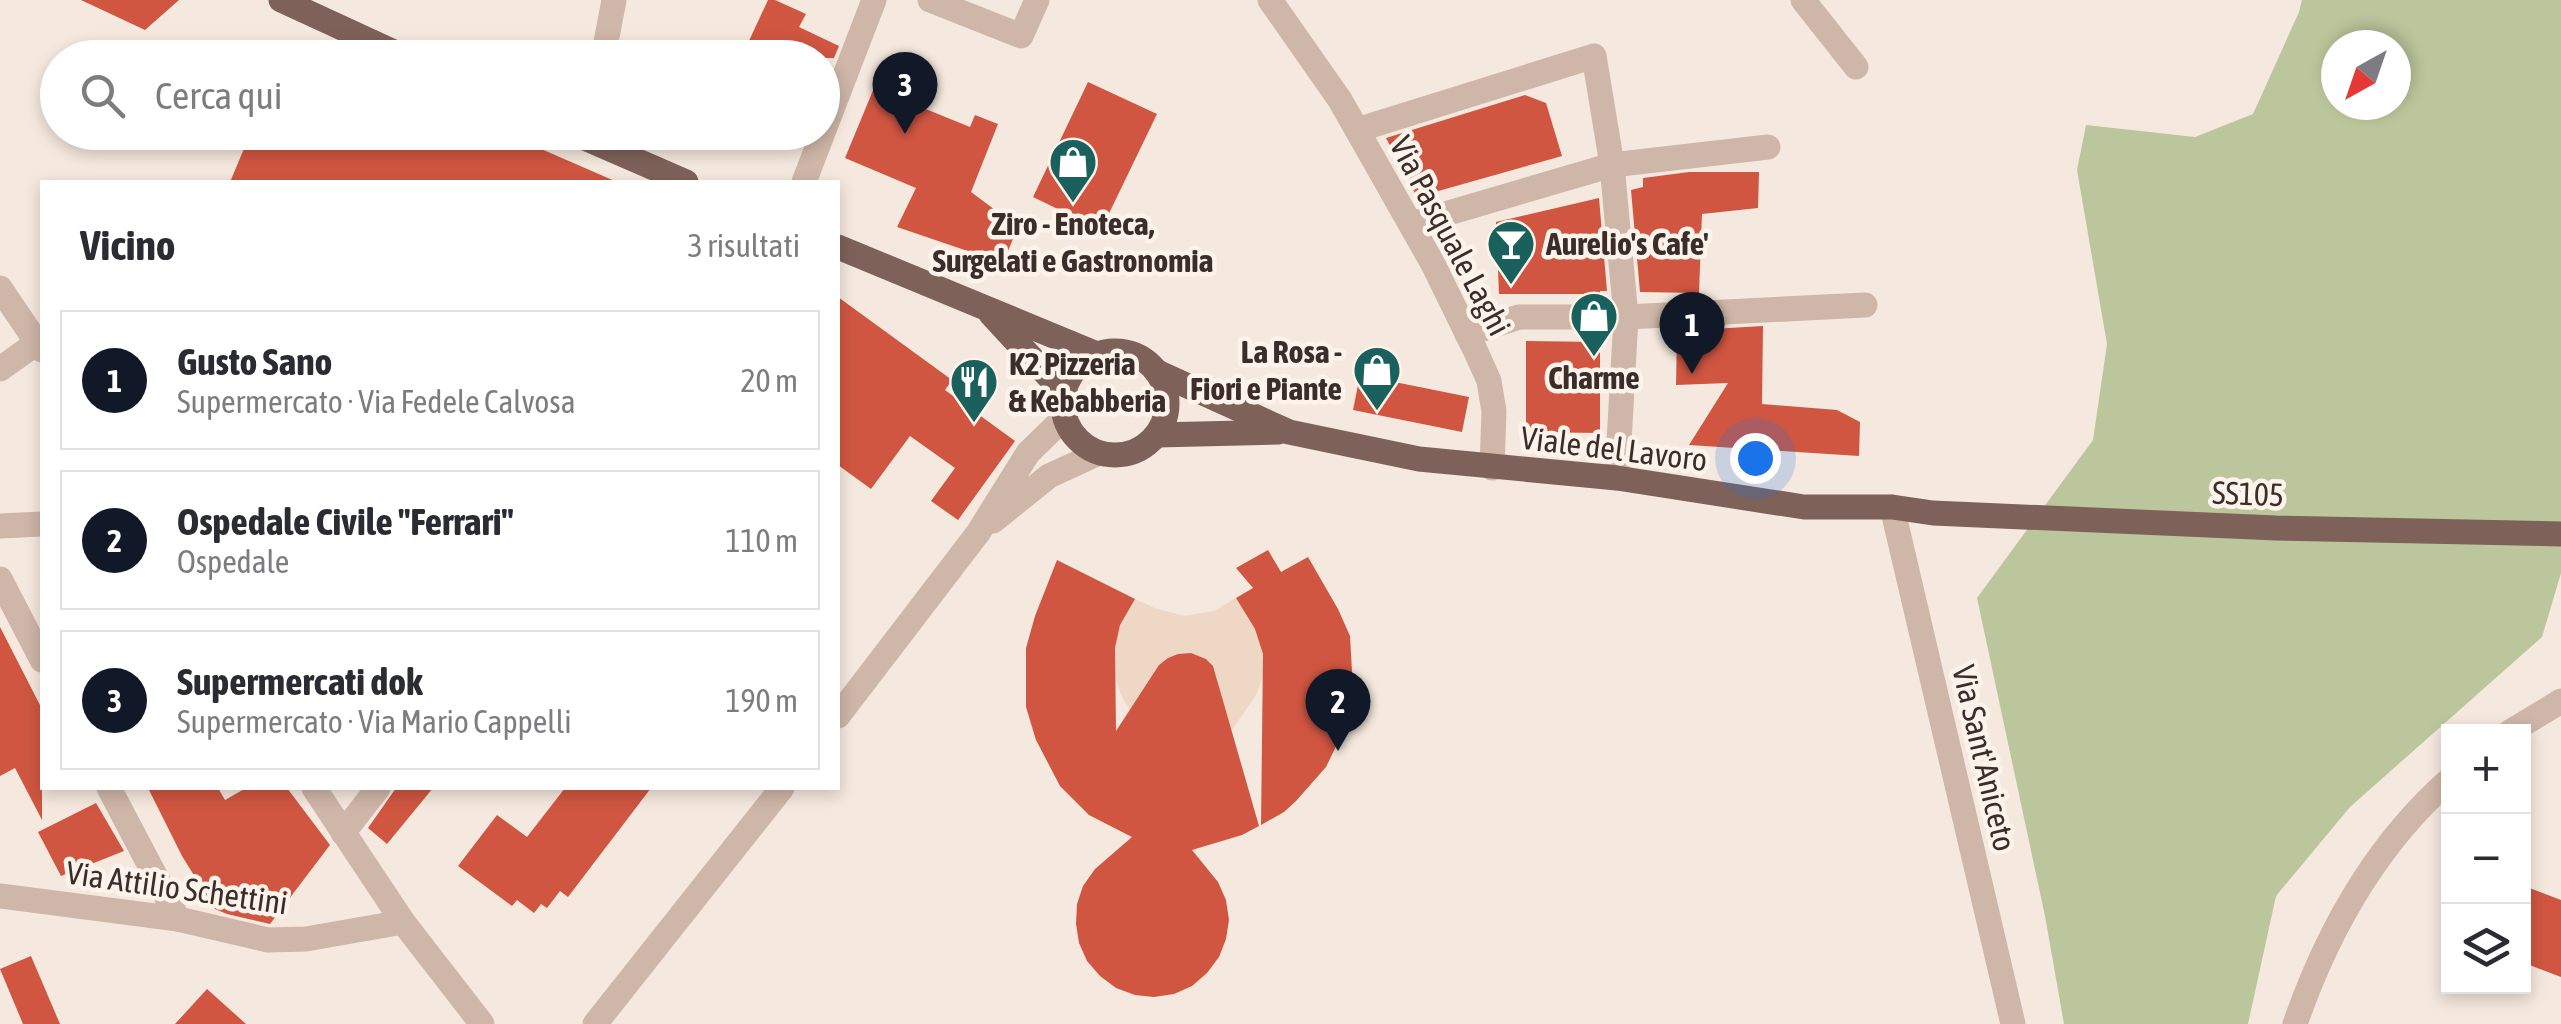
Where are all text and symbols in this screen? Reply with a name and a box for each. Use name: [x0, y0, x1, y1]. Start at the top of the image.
north arrow: [2321, 30, 2411, 120]
search box: [40, 40, 840, 150]
pin: 3: [872, 52, 938, 134]
icon: search: [75, 68, 130, 123]
text: Cerca qui: [155, 74, 283, 117]
street label: Via Pasquale Laghi: [1382, 130, 1518, 342]
shop icon: Ziro - Enoteca, Surgelati e Gastronomia: [1047, 136, 1099, 204]
place label: Ziro - Enoteca, Surgelati e Gastronomia: [933, 205, 1213, 279]
bar icon: Aurelio's Cafe': [1485, 218, 1537, 286]
text: Vicino: [80, 221, 176, 269]
place label: Aurelio's Cafe': [1545, 225, 1709, 262]
text: 3 risultati: [688, 227, 800, 264]
shop icon: Charme: [1568, 290, 1620, 358]
pin: 1: [1660, 292, 1724, 374]
place label: La Rosa - Fiori e Piante: [1190, 333, 1342, 407]
text: Gusto Sano: [177, 340, 332, 383]
shop icon: La Rosa - Fiori e Piante: [1351, 344, 1403, 412]
place label: K2 Pizzeria & Kebabberia: [1009, 345, 1166, 419]
restaurant icon: K2 Pizzeria & Kebabberia: [948, 356, 1000, 424]
place label: Charme: [1548, 359, 1640, 396]
text: 1: [107, 362, 122, 399]
text: 20 m: [740, 362, 798, 399]
text: Supermercato · Via Fedele Calvosa: [177, 383, 576, 420]
street label: Viale del Lavoro: [1519, 419, 1709, 478]
your location: [1730, 433, 1781, 484]
street label: SS105: [2211, 474, 2285, 513]
text: Ospedale Civile "Ferrari": [177, 500, 514, 543]
text: 2: [107, 522, 122, 559]
text: 110 m: [725, 522, 798, 559]
text: Ospedale: [177, 543, 289, 580]
text: Supermercati dok: [177, 660, 423, 703]
street label: Via Sant'Aniceto: [1945, 661, 2024, 854]
pin: 2: [1306, 668, 1370, 751]
text: 3: [107, 682, 122, 719]
text: 190 m: [725, 682, 798, 719]
text: Supermercato · Via Mario Cappelli: [177, 703, 572, 740]
map controls: [2441, 724, 2531, 994]
button: +: [2441, 724, 2531, 814]
button: −: [2441, 814, 2531, 904]
street label: Via Attilio Schettini: [64, 854, 290, 921]
button: layers: [2441, 904, 2531, 994]

